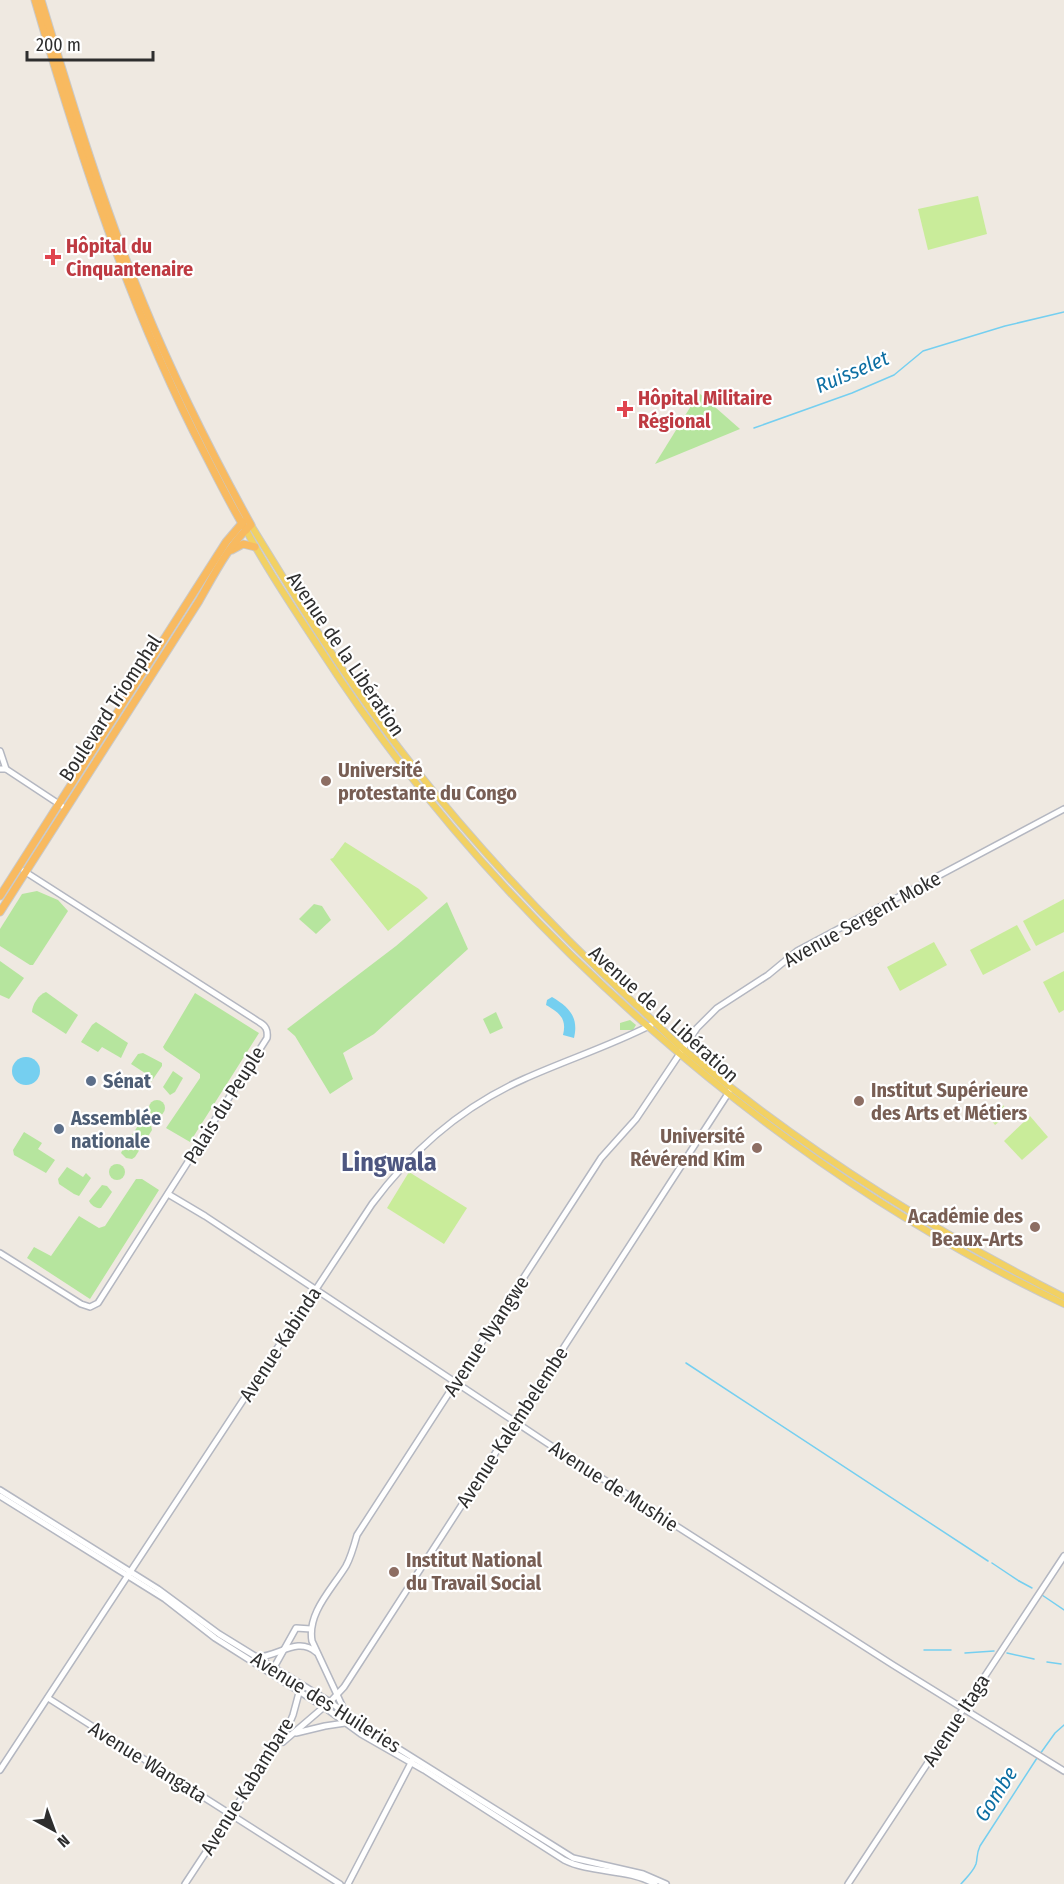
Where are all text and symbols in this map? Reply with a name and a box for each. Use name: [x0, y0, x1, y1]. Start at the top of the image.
scale bar: [27, 24, 153, 62]
text: 200 m: [36, 34, 81, 56]
place label: Hôpital du Cinquantenaire: [66, 234, 193, 281]
marker: Hôpital du Cinquantenaire: [44, 248, 62, 266]
water label: Ruisselet: [811, 345, 893, 399]
place label: Hôpital Militaire Régional: [638, 386, 772, 433]
marker: Hôpital Militaire Régional: [616, 400, 634, 418]
street label: Avenue de la Libération: [282, 567, 410, 741]
street label: Boulevard Triomphal: [54, 630, 166, 786]
place label: Université protestante du Congo: [338, 758, 517, 805]
marker: Université protestante du Congo: [319, 774, 333, 788]
street label: Avenue Sergent Moke: [779, 866, 945, 972]
street label: Avenue de la Libération: [584, 941, 744, 1087]
street label: Palais du Peuple: [178, 1042, 270, 1168]
place label: Sénat: [103, 1069, 152, 1093]
marker: Sénat: [84, 1074, 98, 1088]
place label: Institut Supérieure des Arts et Métiers: [871, 1078, 1028, 1125]
marker: Institut Supérieure des Arts et Métiers: [852, 1094, 866, 1108]
place label: Assemblée nationale: [70, 1106, 161, 1153]
marker: Assemblée nationale: [52, 1122, 66, 1136]
place label: Université Révérend Kim: [630, 1124, 745, 1171]
marker: Université Révérend Kim: [750, 1141, 764, 1155]
district label: Lingwala: [341, 1147, 437, 1178]
place label: Académie des Beaux-Arts: [907, 1204, 1023, 1251]
marker: Académie des Beaux-Arts: [1028, 1220, 1042, 1234]
street label: Avenue Nyangwe: [438, 1271, 534, 1401]
street label: Avenue Kabinda: [234, 1282, 326, 1406]
street label: Avenue Kalembelembe: [451, 1342, 573, 1512]
street label: Avenue de Mushie: [545, 1435, 683, 1537]
place label: Institut National du Travail Social: [406, 1548, 542, 1595]
marker: Institut National du Travail Social: [387, 1565, 401, 1579]
street label: Avenue des Huileries: [247, 1646, 405, 1758]
street label: Avenue Itaga: [917, 1669, 995, 1771]
street label: Avenue Kabambare: [195, 1713, 299, 1859]
street label: Avenue Wangata: [85, 1716, 211, 1808]
water label: Gombe: [969, 1762, 1023, 1826]
north arrow: [24, 1800, 84, 1860]
text: N: [54, 1831, 73, 1851]

